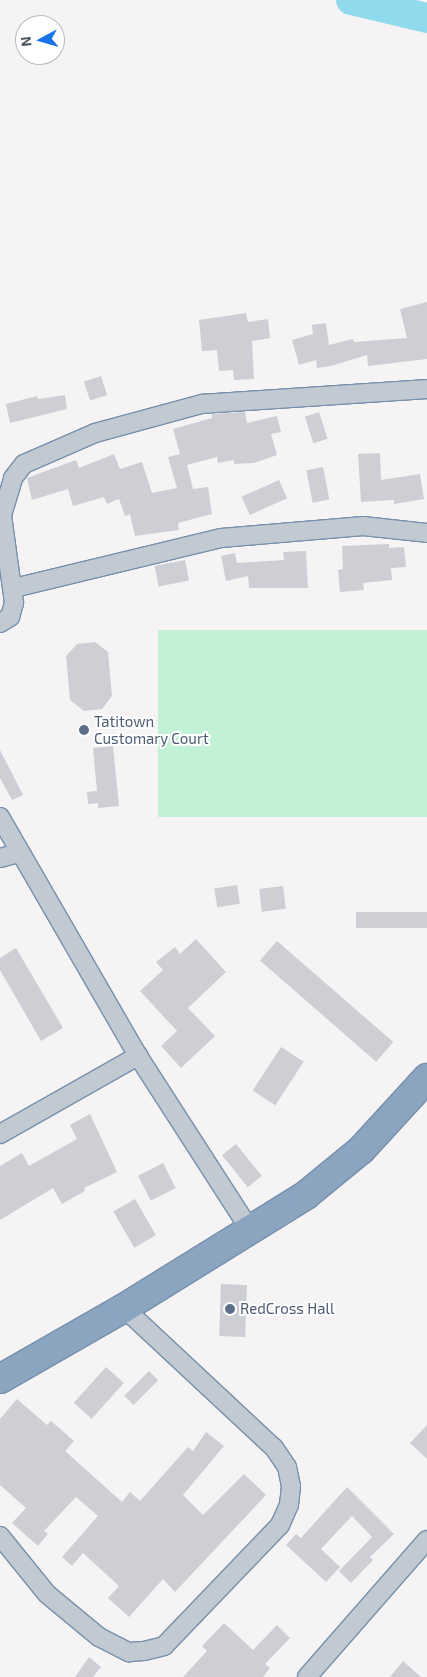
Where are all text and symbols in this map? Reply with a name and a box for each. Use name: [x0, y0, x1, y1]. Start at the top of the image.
north arrow: [15, 15, 65, 65]
text: N: [17, 36, 35, 47]
place label: Tatitown Customary Court: [94, 712, 209, 747]
marker: Tatitown Customary Court: [78, 724, 90, 736]
place label: RedCross Hall: [240, 1300, 334, 1318]
marker: RedCross Hall: [224, 1303, 236, 1315]

